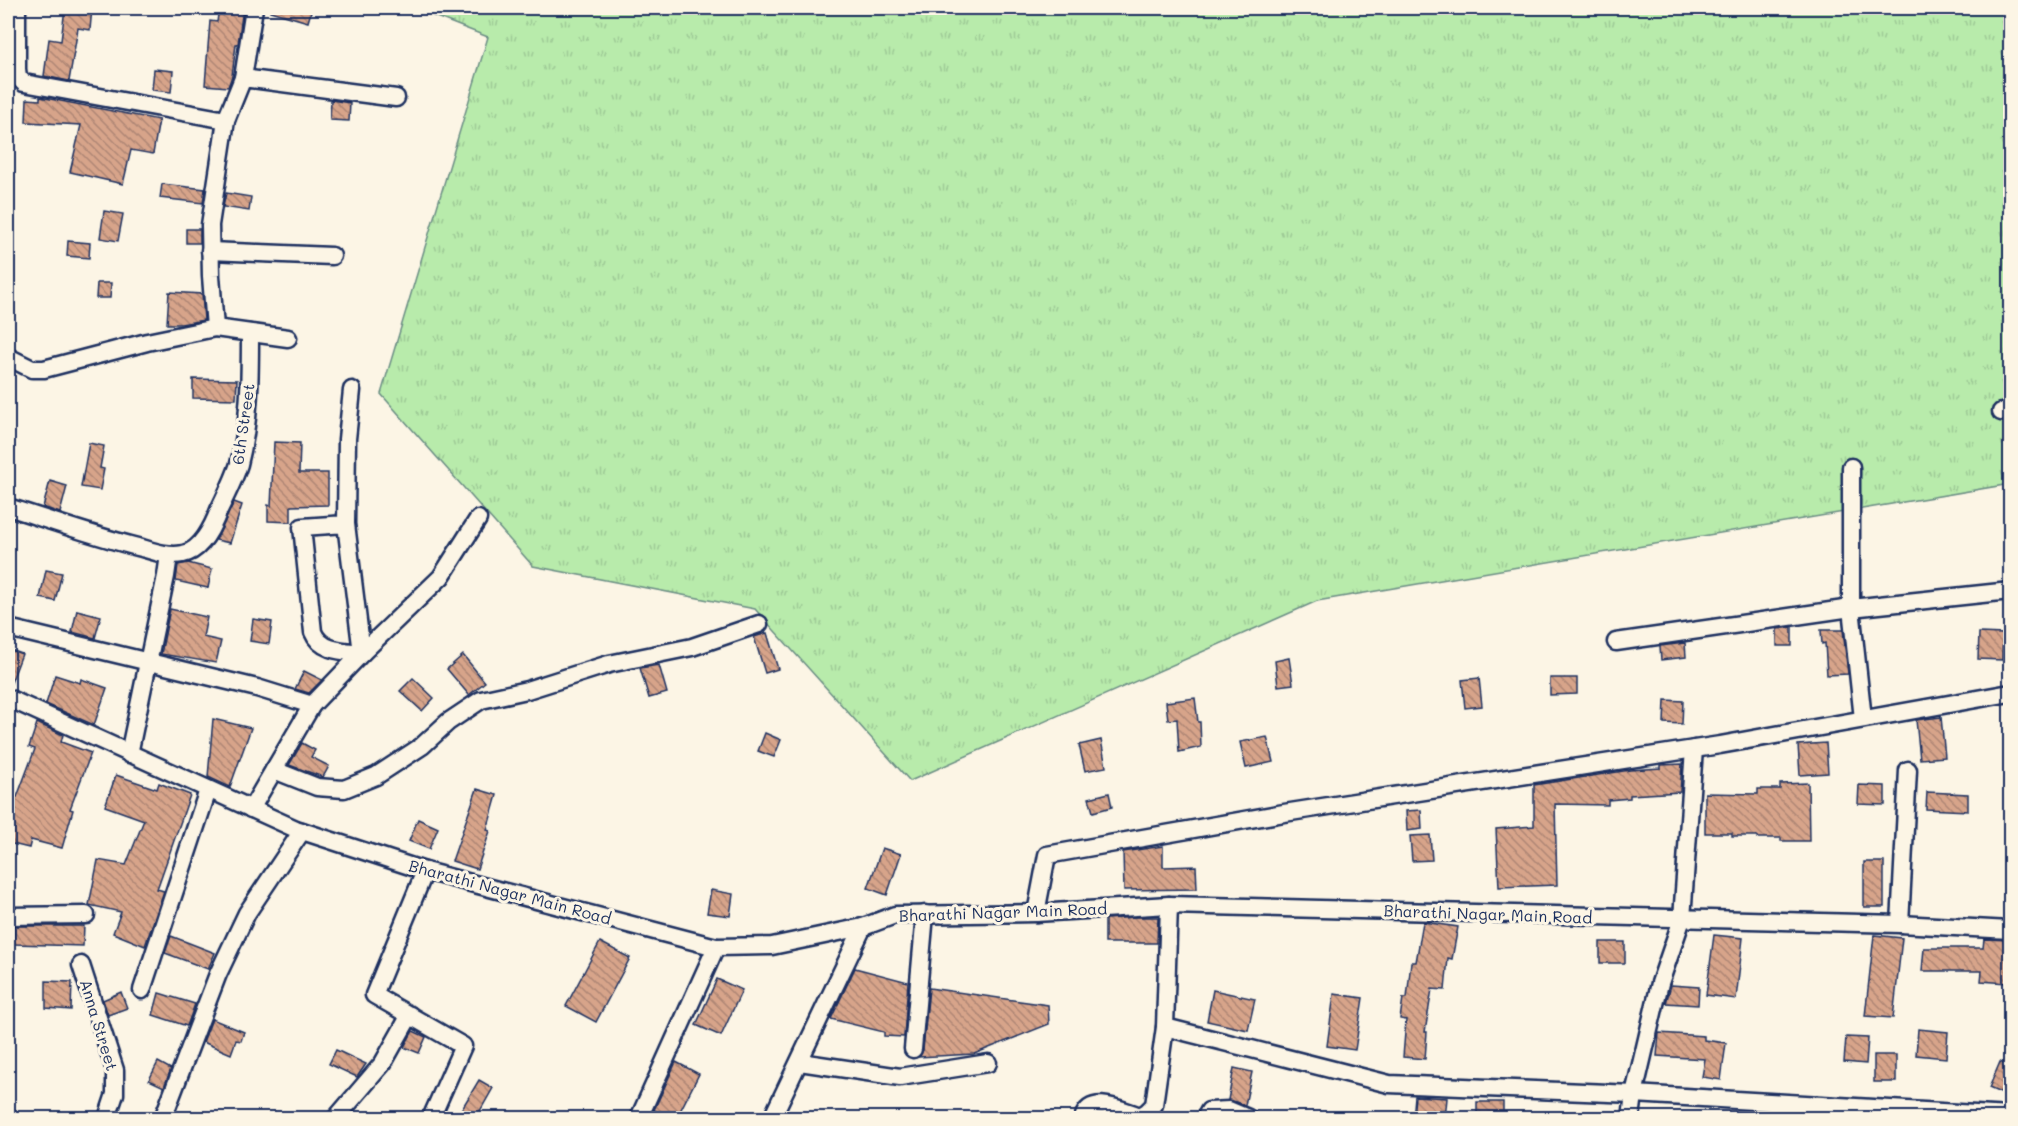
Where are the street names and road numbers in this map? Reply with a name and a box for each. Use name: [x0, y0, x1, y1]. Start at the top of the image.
street label: 6th Street: [226, 382, 259, 466]
street label: Bharathi Nagar Main Road: [407, 854, 614, 929]
street label: Bharathi Nagar Main Road: [898, 897, 1108, 926]
street label: Bharathi Nagar Main Road: [1383, 899, 1593, 928]
street label: Anna Street: [76, 976, 123, 1073]

